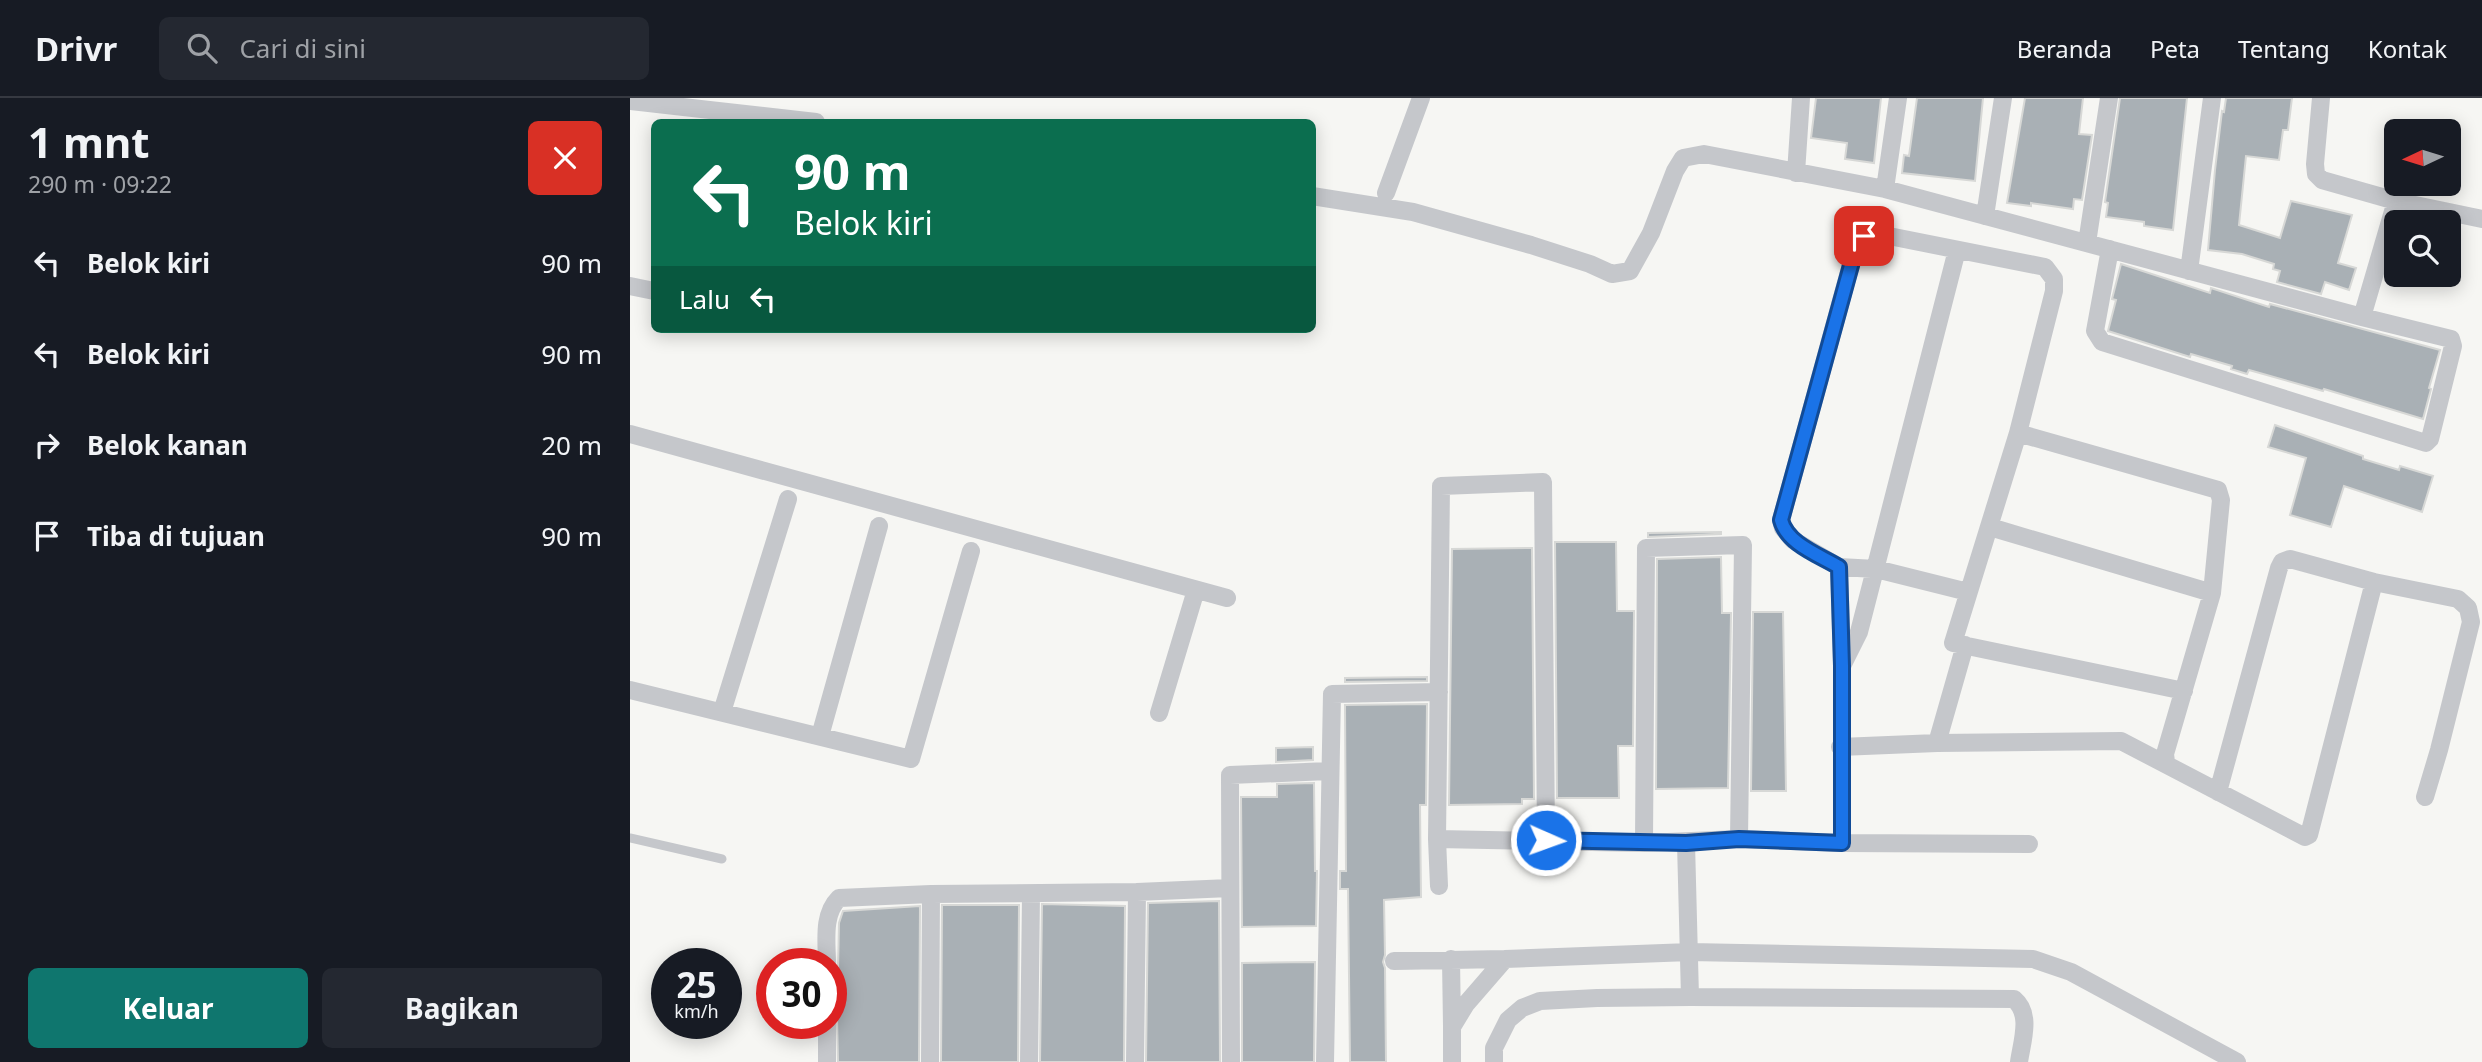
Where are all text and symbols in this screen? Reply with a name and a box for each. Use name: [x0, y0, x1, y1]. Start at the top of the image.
search box: [159, 17, 649, 80]
text: Drivr: [35, 26, 117, 71]
icon: search: [183, 29, 221, 67]
text: Cari di sini: [239, 30, 366, 66]
text: Beranda: [2017, 32, 2112, 65]
text: Peta: [2150, 32, 2200, 65]
text: Tentang: [2238, 32, 2330, 65]
text: Kontak: [2368, 32, 2447, 65]
text: 1 mnt: [28, 113, 149, 170]
north arrow: [2384, 119, 2460, 196]
map controls: [2384, 119, 2461, 287]
button: close: [528, 121, 602, 195]
text: 90 m: [794, 138, 911, 204]
icon: left: [679, 147, 770, 238]
text: 290 m · 09:22: [28, 168, 172, 200]
text: Belok kiri: [794, 201, 933, 244]
pin: [1834, 206, 1894, 266]
button: search: [2384, 210, 2461, 287]
icon: arrive: [1845, 217, 1883, 255]
icon: left: [28, 244, 66, 282]
text: Belok kiri: [87, 245, 210, 281]
text: 90 m: [541, 245, 602, 281]
icon: left: [744, 280, 782, 318]
text: Lalu: [679, 281, 730, 317]
icon: left: [28, 335, 66, 373]
text: Belok kiri: [87, 336, 210, 372]
text: 90 m: [541, 336, 602, 372]
icon: right: [28, 426, 66, 464]
text: Belok kanan: [87, 427, 248, 463]
text: 20 m: [541, 427, 602, 463]
icon: arrive: [28, 517, 66, 555]
text: Tiba di tujuan: [87, 518, 265, 554]
text: 90 m: [541, 518, 602, 554]
position arrow: [1509, 803, 1583, 877]
speed limit sign: 30: [756, 948, 847, 1039]
text: 25: [676, 961, 717, 1008]
button: Keluar: [28, 968, 308, 1048]
button: Bagikan: [322, 968, 602, 1048]
text: km/h: [674, 999, 719, 1023]

